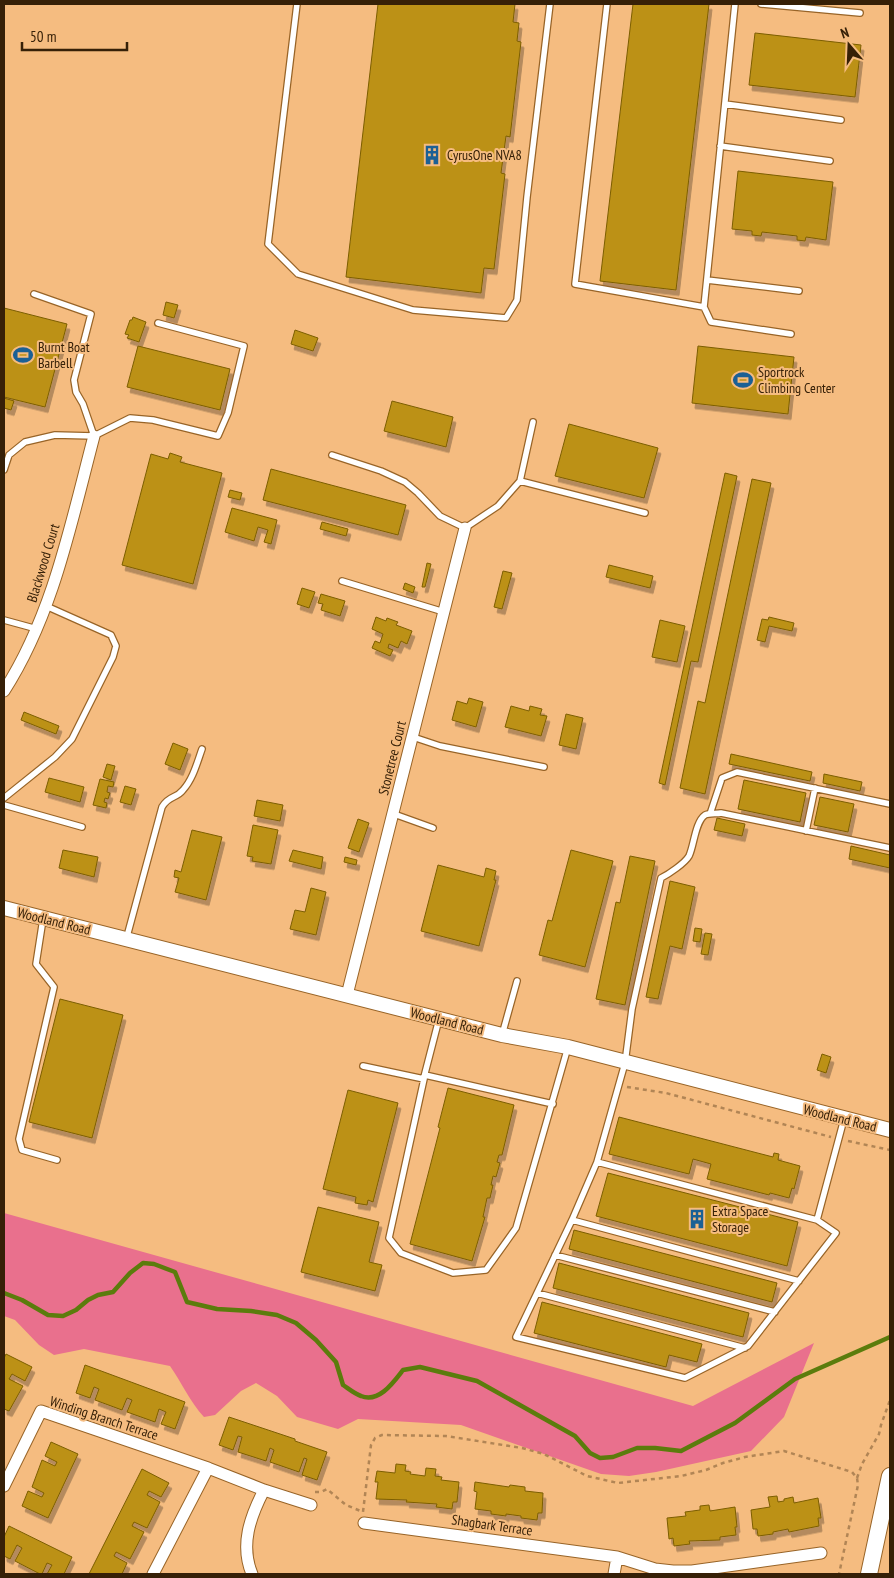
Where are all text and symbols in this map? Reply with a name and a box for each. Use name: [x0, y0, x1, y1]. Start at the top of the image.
scale bar: [22, 20, 128, 52]
north arrow: [824, 20, 874, 70]
text: N: [838, 23, 851, 42]
text: 50 m: [30, 27, 56, 46]
building icon: CyrusOne NVA8: [421, 144, 443, 166]
place label: CyrusOne NVA8: [447, 146, 522, 164]
place label: Burnt Boat Barbell: [38, 338, 90, 372]
sports icon: Burnt Boat Barbell: [12, 344, 34, 366]
place label: Sportrock Climbing Center: [758, 363, 836, 397]
sports icon: Sportrock Climbing Center: [732, 369, 754, 391]
street label: Blackwood Court: [23, 521, 64, 605]
street label: Stonetree Court: [374, 719, 410, 797]
street label: Woodland Road: [15, 903, 93, 939]
street label: Woodland Road: [408, 1003, 486, 1039]
street label: Woodland Road: [801, 1100, 879, 1136]
place label: Extra Space Storage: [712, 1202, 768, 1236]
building icon: Extra Space Storage: [686, 1208, 708, 1230]
street label: Winding Branch Terrace: [47, 1392, 161, 1444]
street label: Shagbark Terrace: [450, 1510, 534, 1540]

